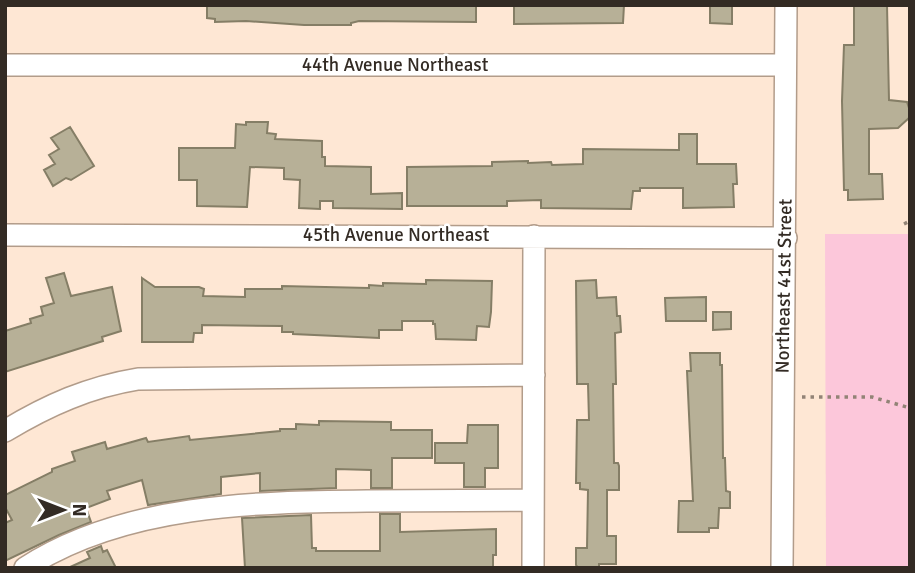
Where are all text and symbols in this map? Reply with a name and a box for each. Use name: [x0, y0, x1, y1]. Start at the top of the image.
street label: 44th Avenue Northeast: [302, 53, 489, 77]
street label: Northeast 41st Street: [770, 198, 798, 374]
street label: 45th Avenue Northeast: [303, 223, 490, 247]
north arrow: [28, 475, 98, 545]
text: N: [67, 503, 91, 517]

